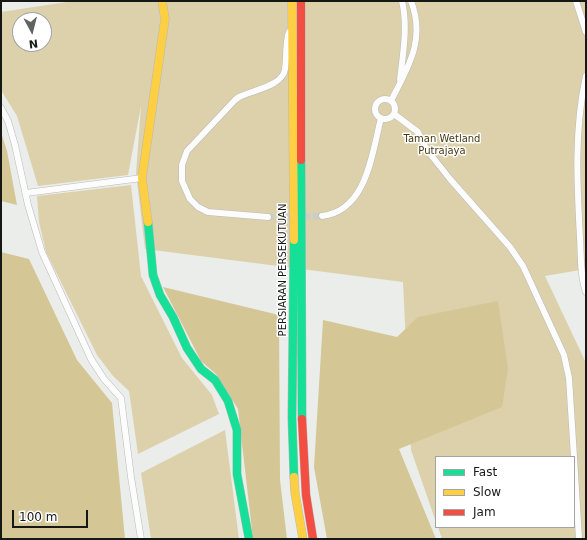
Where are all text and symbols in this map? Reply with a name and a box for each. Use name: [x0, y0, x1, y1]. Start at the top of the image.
north arrow: [12, 12, 52, 52]
text: N: [28, 36, 39, 50]
park label: Taman Wetland Putrajaya: [404, 133, 480, 156]
street label: PERSIARAN PERSEKUTUAN: [277, 204, 289, 336]
legend: [435, 456, 575, 528]
text: Fast: [473, 465, 497, 479]
text: Slow: [473, 485, 501, 499]
scale bar: [14, 502, 90, 528]
text: Jam: [473, 505, 496, 519]
text: 100 m: [19, 510, 57, 524]

